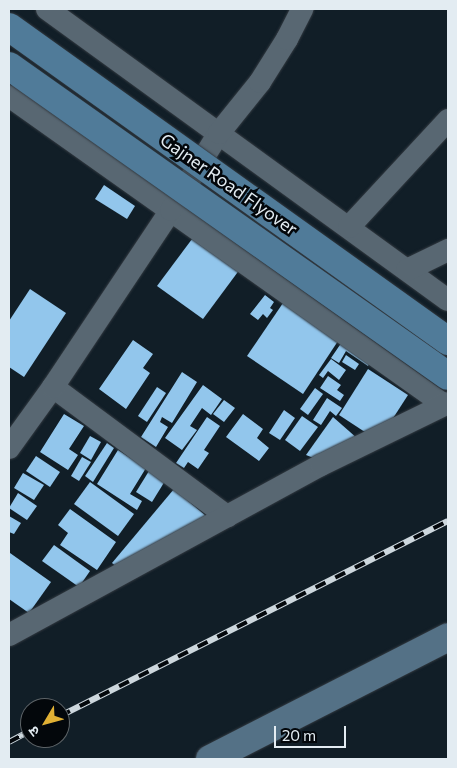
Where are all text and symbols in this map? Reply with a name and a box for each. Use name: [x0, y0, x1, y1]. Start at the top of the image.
street label: Gajner Road Flyover: [156, 128, 302, 240]
north arrow: [20, 698, 70, 748]
scale bar: [277, 716, 350, 748]
text: उ: [24, 723, 43, 740]
text: 20 m: [282, 726, 316, 744]

